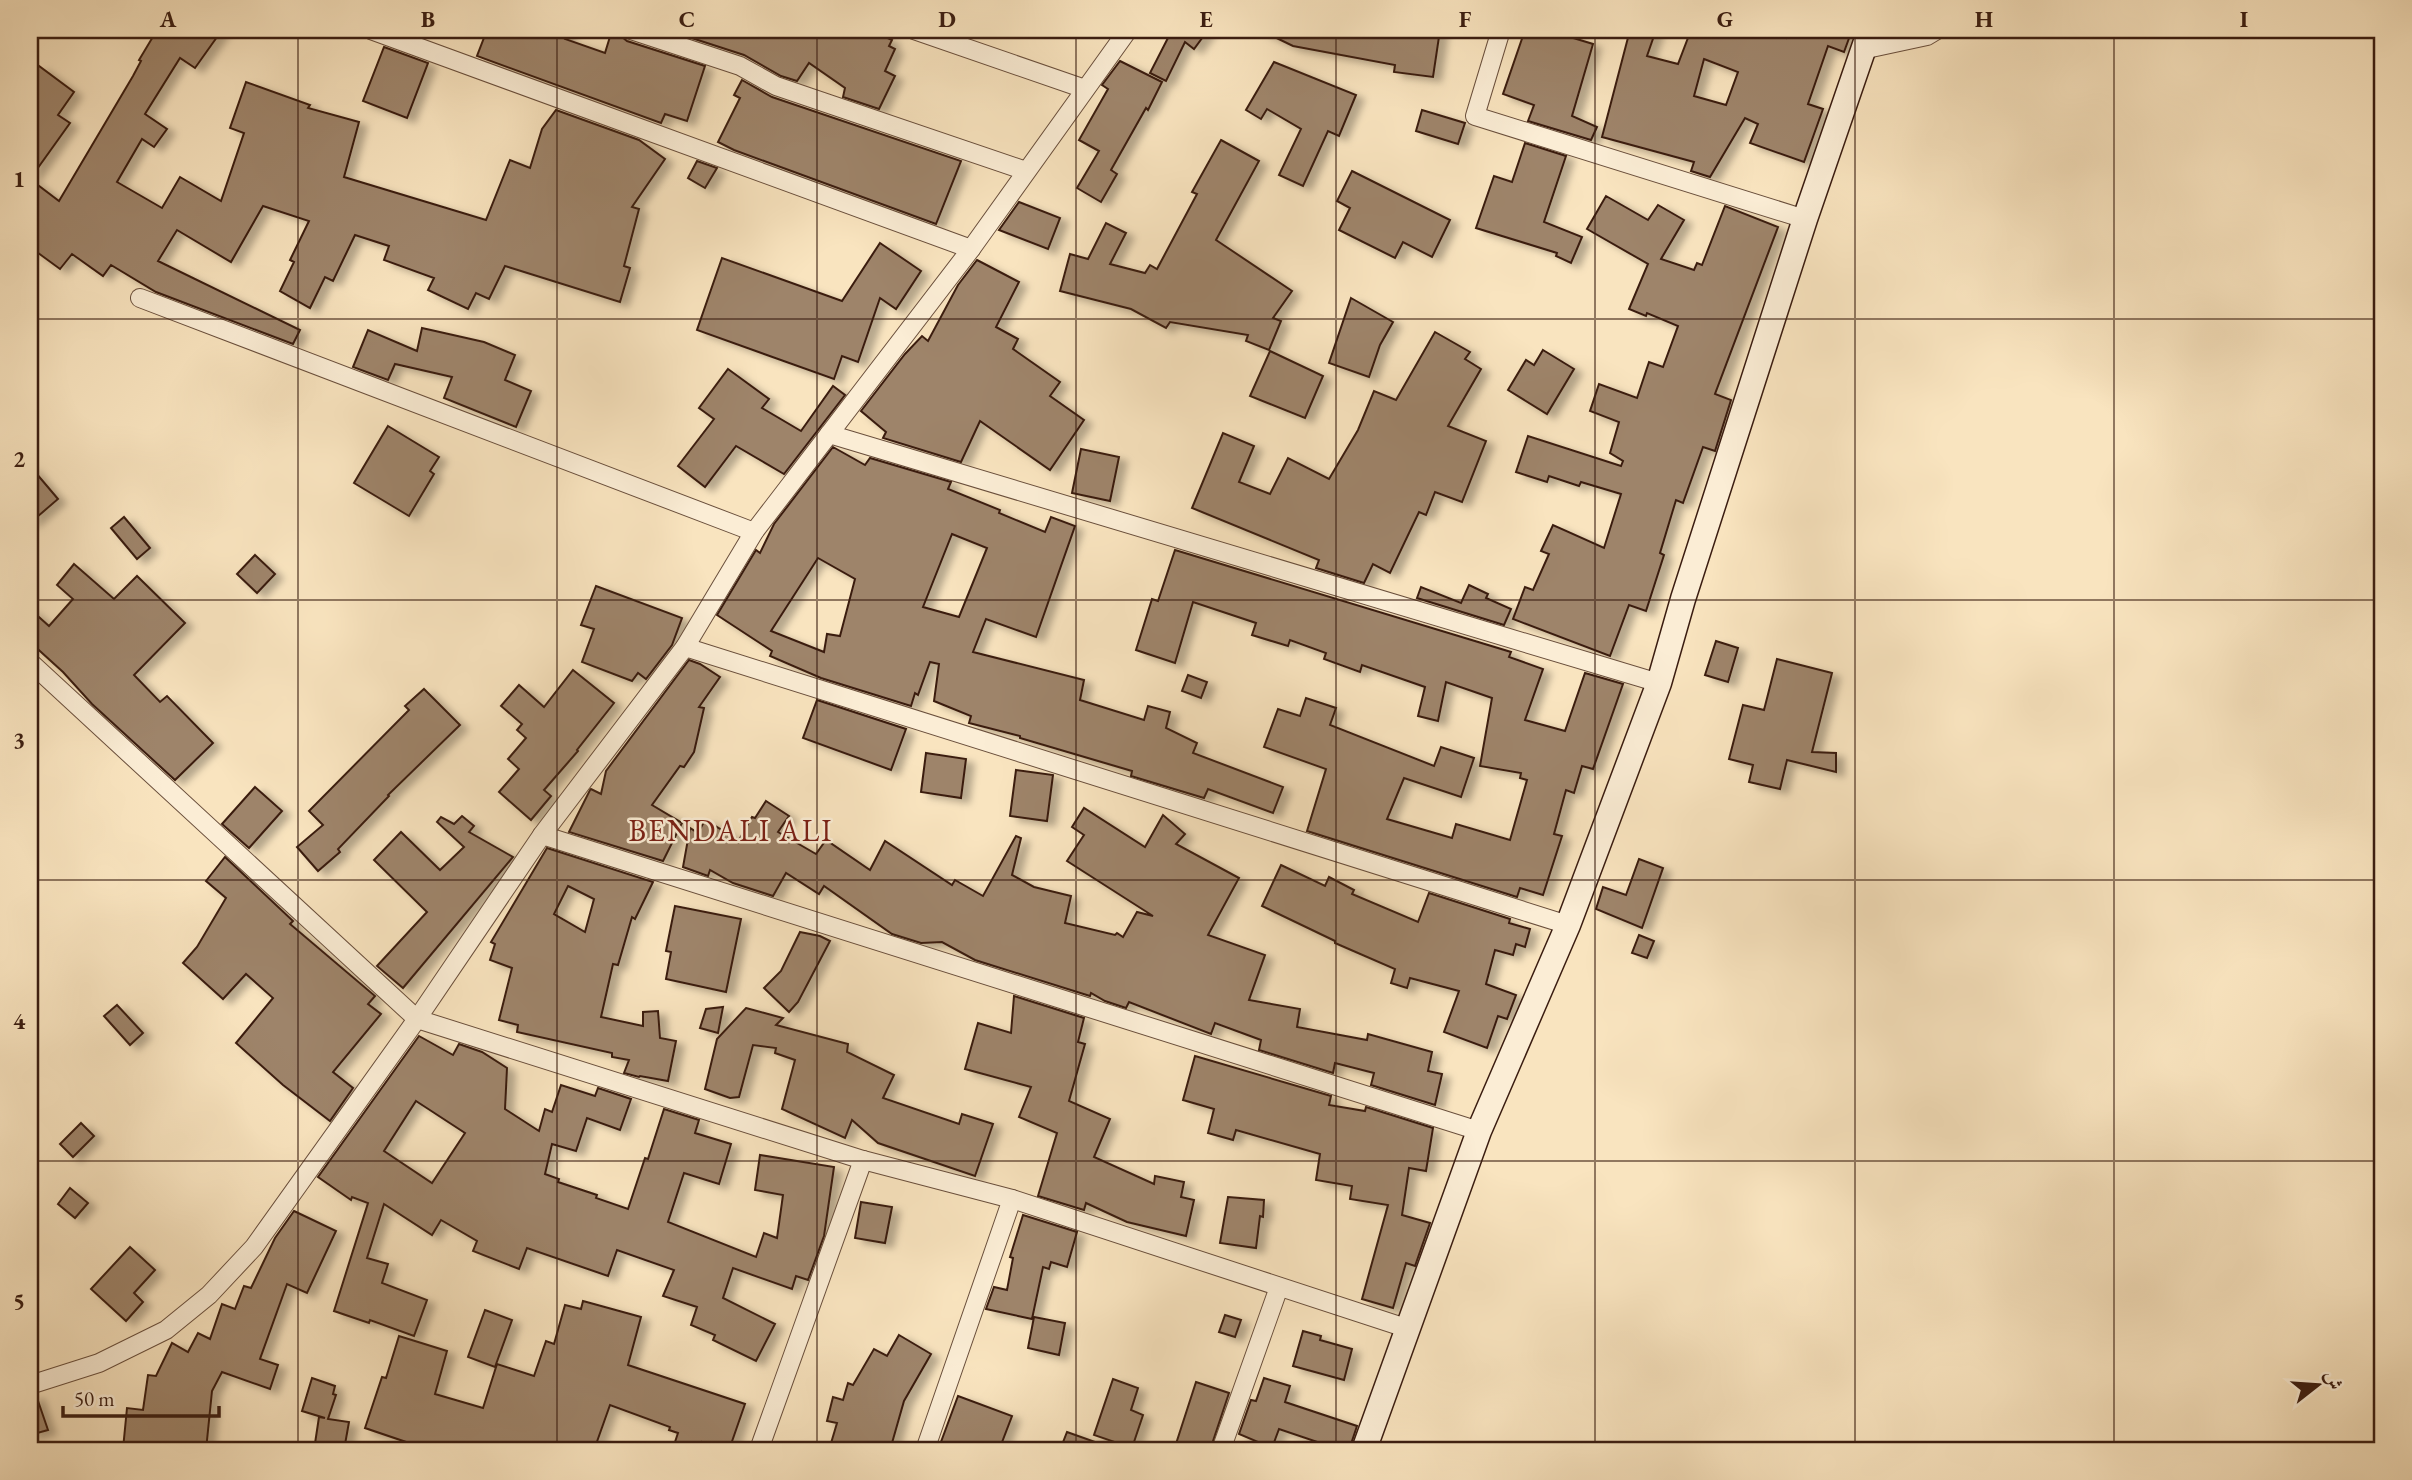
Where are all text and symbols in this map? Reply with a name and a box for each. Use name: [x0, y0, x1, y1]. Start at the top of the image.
text: A: [159, 4, 177, 34]
text: B: [421, 4, 435, 34]
text: C: [679, 4, 695, 34]
text: D: [938, 4, 956, 34]
text: E: [1199, 4, 1213, 34]
text: F: [1459, 4, 1472, 34]
text: G: [1717, 4, 1733, 34]
text: H: [1975, 4, 1993, 34]
text: I: [2240, 4, 2248, 34]
text: 1: [13, 164, 25, 194]
text: 2: [13, 444, 25, 474]
text: 3: [13, 725, 25, 755]
district label: BENDALI ALI: [629, 811, 833, 850]
text: 4: [13, 1006, 26, 1036]
text: 5: [13, 1286, 25, 1316]
north arrow: [2282, 1350, 2352, 1420]
text: ش: [2319, 1368, 2348, 1393]
scale bar: [63, 1375, 219, 1419]
text: 50 m: [74, 1385, 115, 1412]

